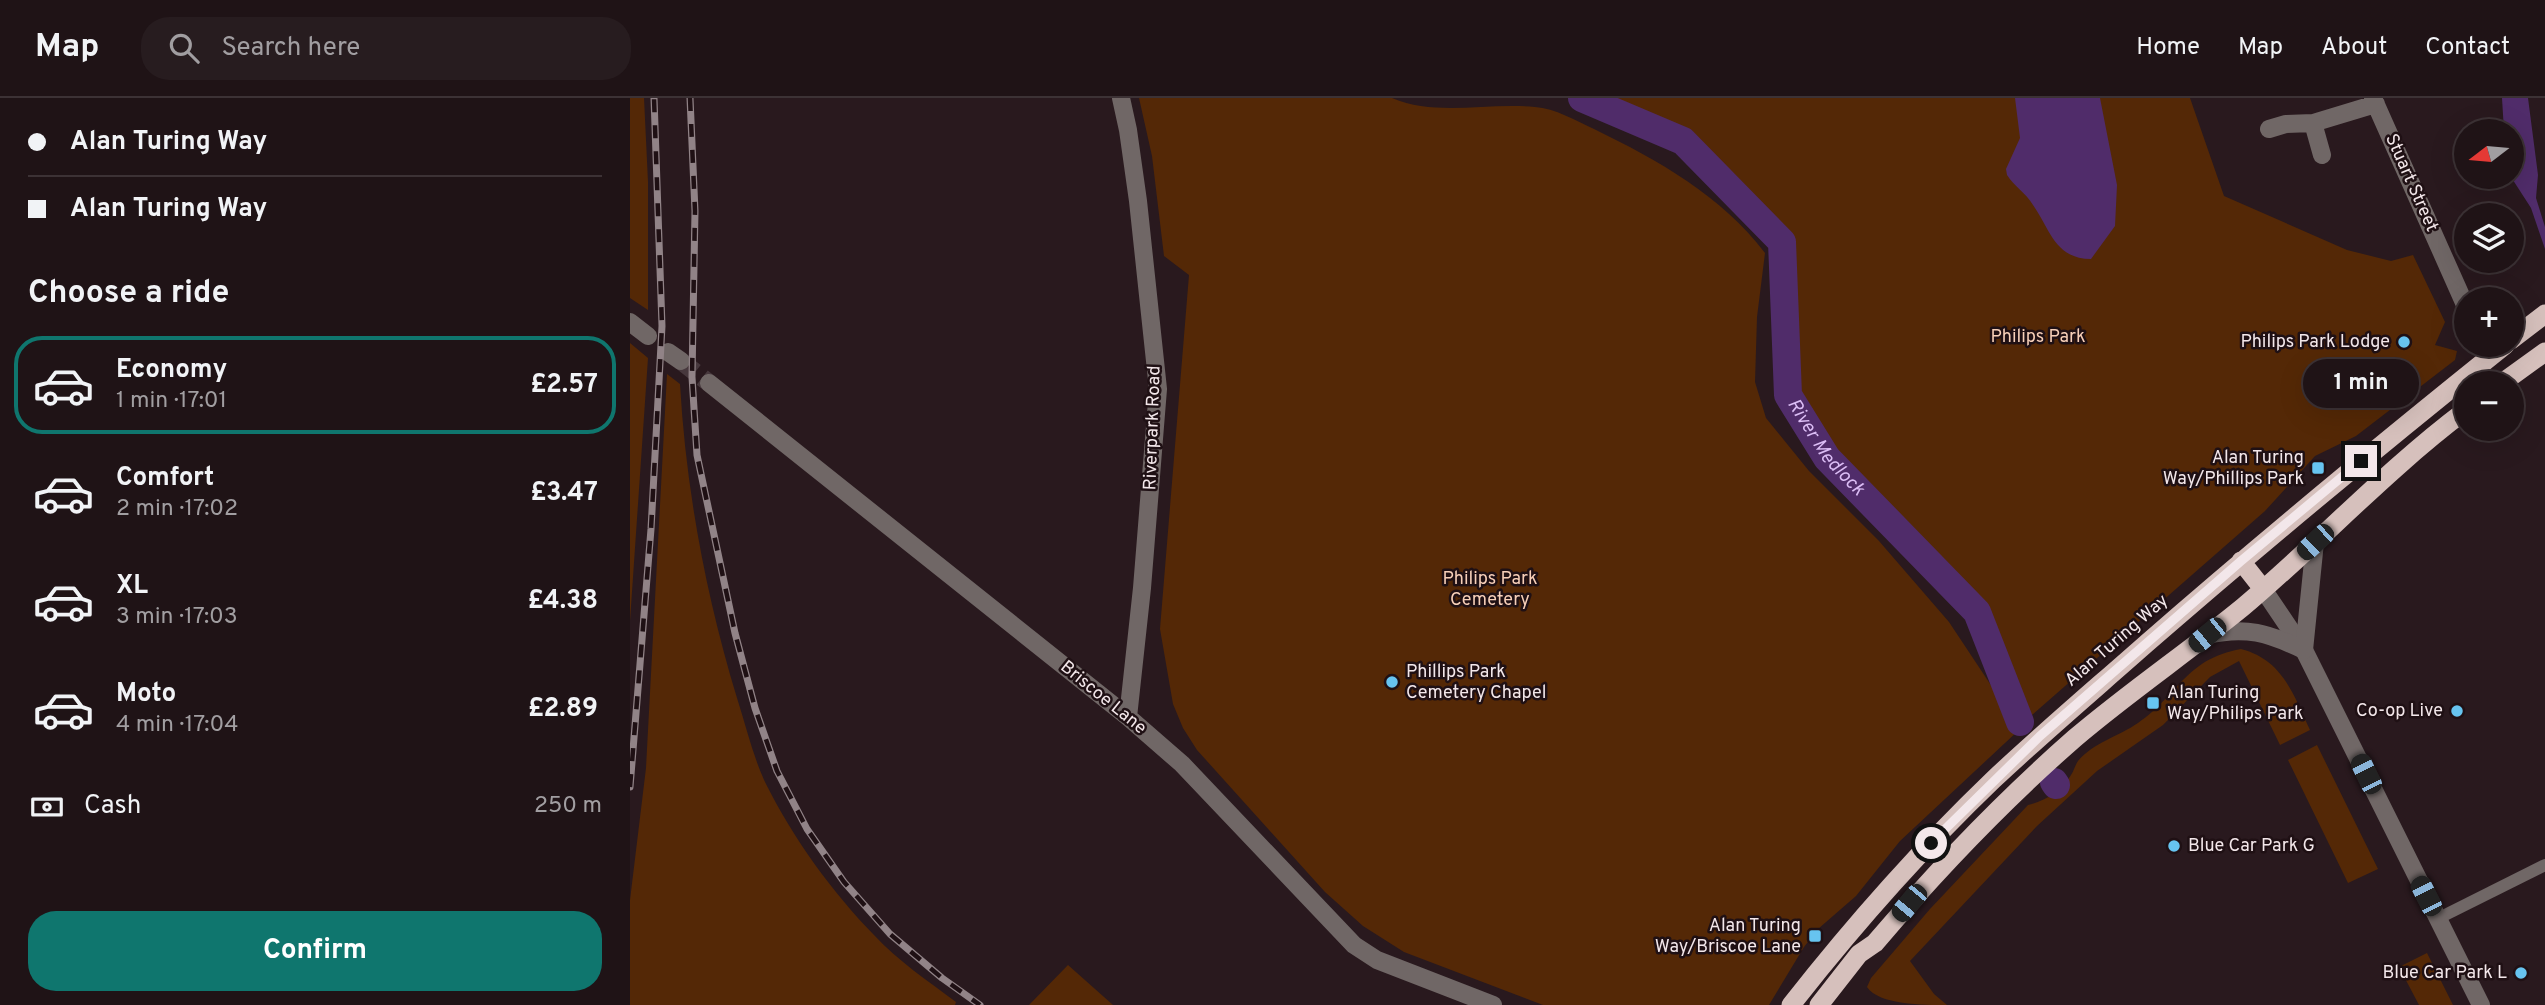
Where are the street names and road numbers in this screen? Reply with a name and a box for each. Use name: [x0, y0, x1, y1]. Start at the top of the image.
street label: Stuart Street: [2379, 130, 2443, 236]
street label: Riverpark Road: [1139, 365, 1167, 491]
street label: Alan Turing Way: [2060, 590, 2174, 692]
street label: Briscoe Lane: [1055, 656, 1151, 740]

